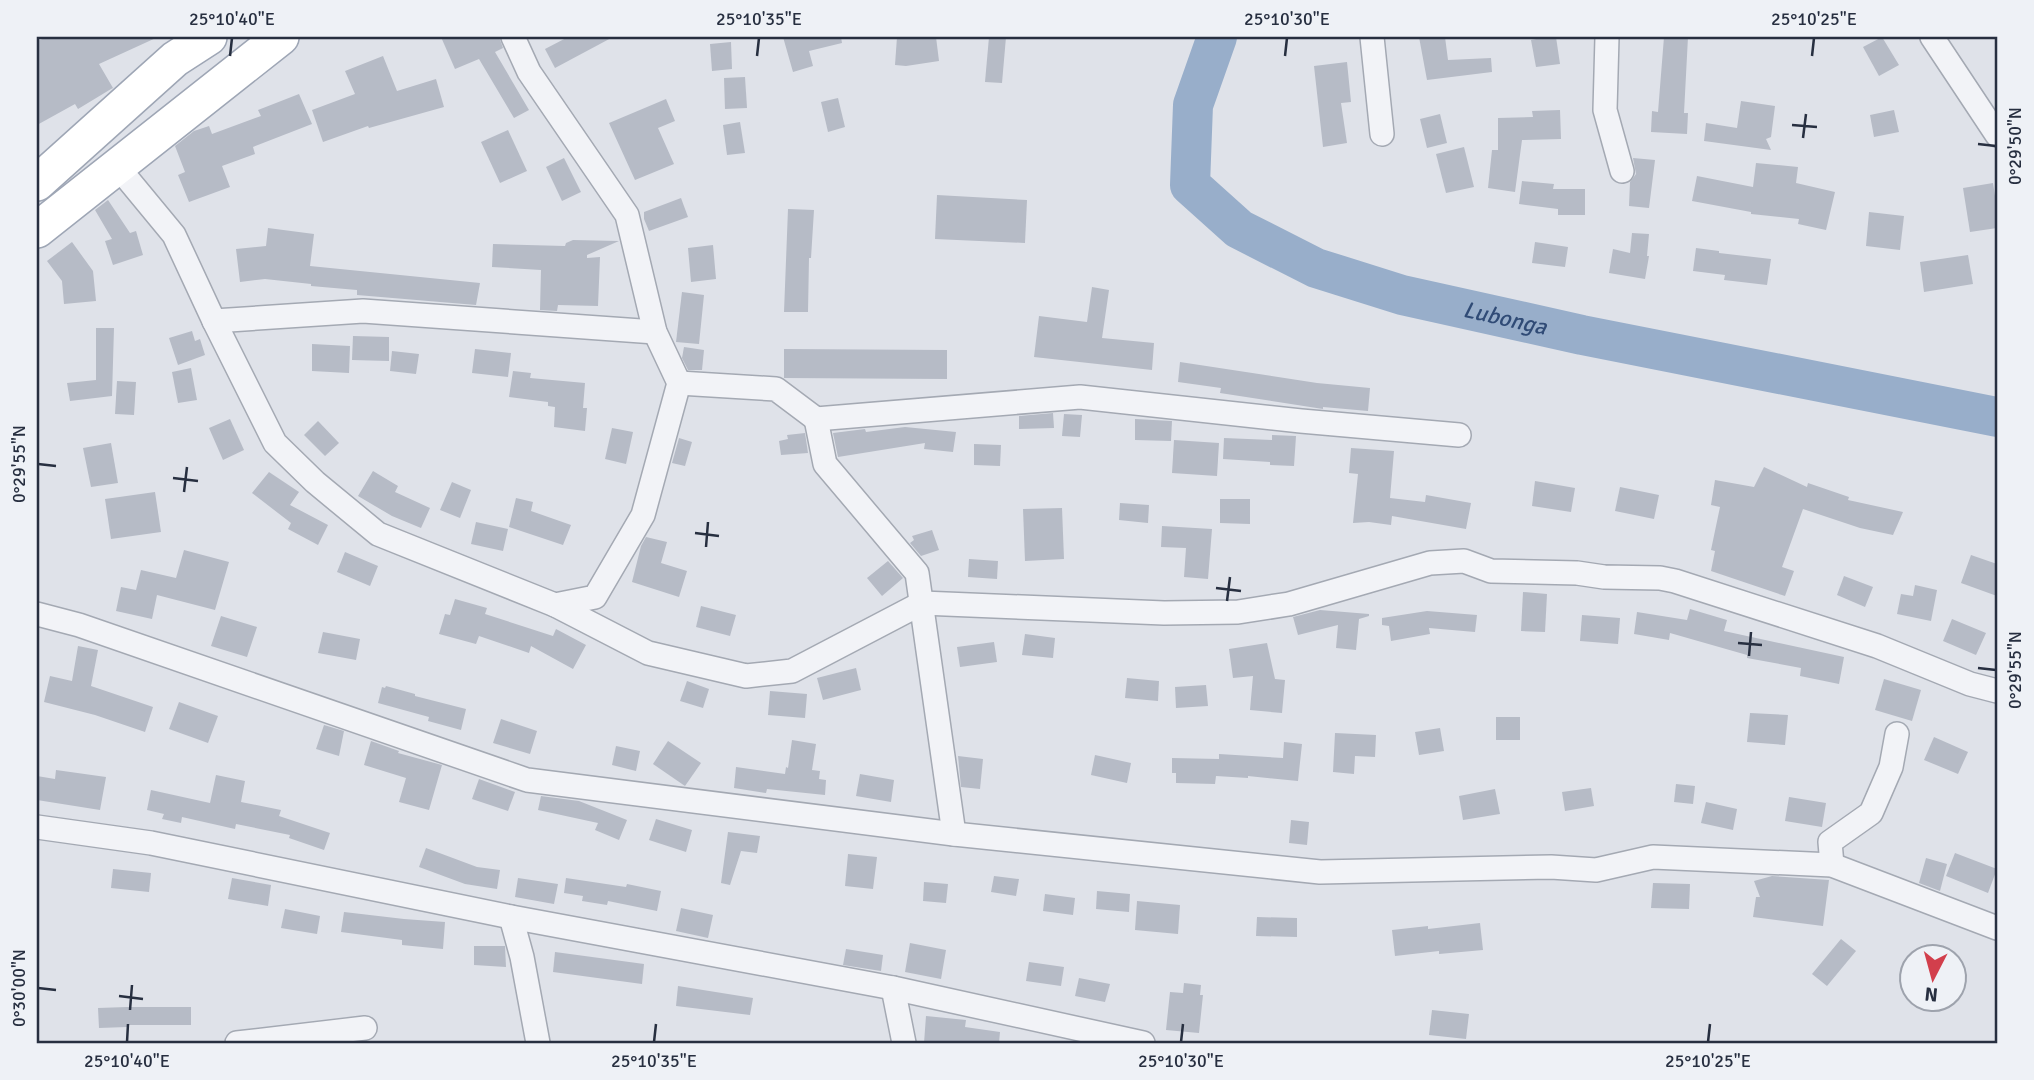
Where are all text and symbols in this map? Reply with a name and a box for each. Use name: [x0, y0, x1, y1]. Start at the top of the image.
text: 25°10'40"E: [189, 8, 275, 30]
text: 25°10'35"E: [716, 8, 802, 30]
text: 25°10'30"E: [1244, 8, 1330, 30]
text: 25°10'25"E: [1771, 8, 1857, 30]
text: 0°29'50"N: [2004, 107, 2026, 185]
water label: Lubonga: [1461, 295, 1551, 342]
text: 0°29'55"N: [8, 425, 30, 503]
text: 0°29'55"N: [2004, 631, 2026, 709]
north arrow: [1898, 944, 1968, 1014]
text: 0°30'00"N: [8, 949, 30, 1027]
text: N: [1924, 981, 1939, 1007]
text: 25°10'40"E: [84, 1050, 170, 1072]
text: 25°10'35"E: [611, 1050, 697, 1072]
text: 25°10'30"E: [1138, 1050, 1224, 1072]
text: 25°10'25"E: [1665, 1050, 1751, 1072]

